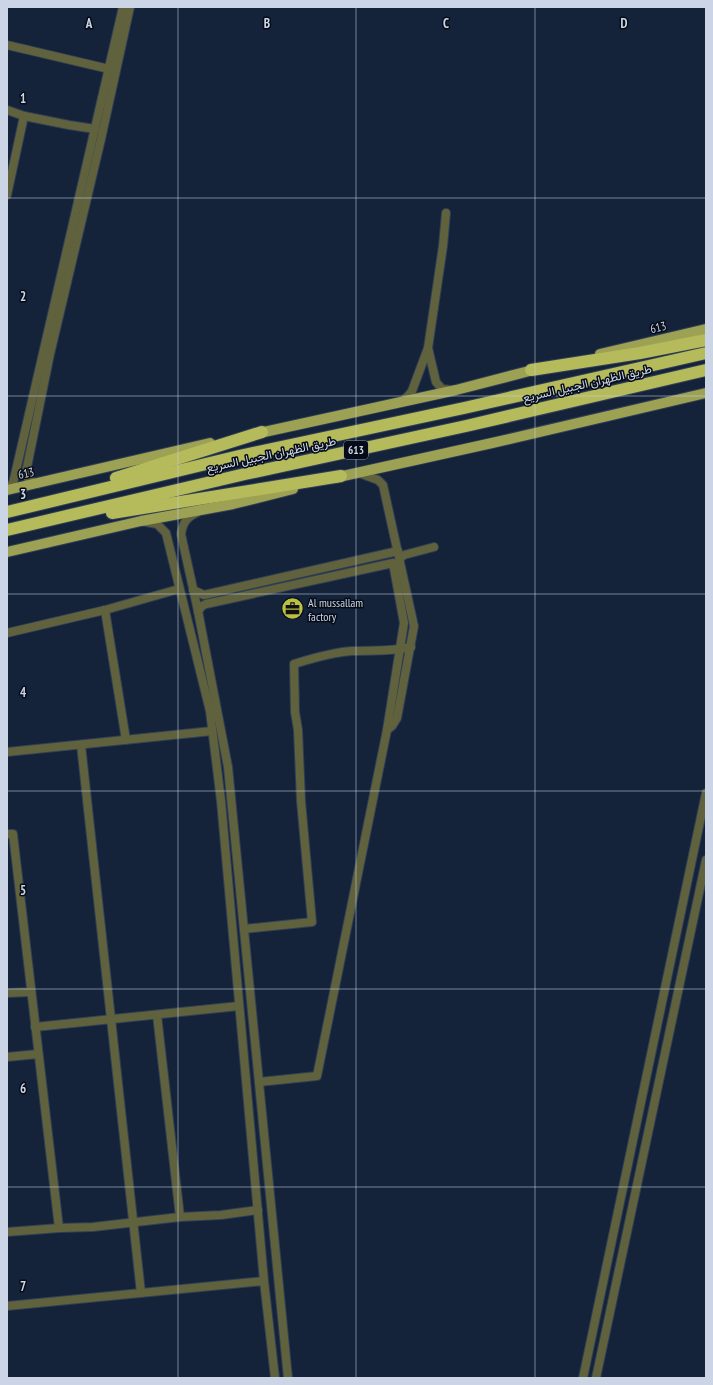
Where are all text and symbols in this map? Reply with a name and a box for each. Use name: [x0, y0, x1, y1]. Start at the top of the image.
text: A: [85, 15, 93, 32]
text: B: [264, 15, 270, 32]
text: C: [443, 15, 449, 32]
text: D: [621, 15, 628, 32]
text: 1: [20, 90, 26, 107]
text: 2: [20, 288, 26, 305]
street label: 613: [648, 318, 668, 336]
street label: طريق الظهران الجبيل السريع: [521, 361, 654, 407]
street label: طريق الظهران الجبيل السريع: [205, 433, 338, 477]
road number: 613: [344, 441, 368, 459]
street label: 613: [17, 464, 35, 482]
text: 3: [20, 486, 26, 503]
place label: Al mussallam factory: [308, 595, 363, 624]
office icon: Al mussallam factory: [280, 596, 306, 622]
text: 4: [20, 684, 27, 701]
text: 5: [20, 882, 26, 899]
text: 6: [20, 1080, 26, 1097]
text: 7: [20, 1278, 26, 1295]

